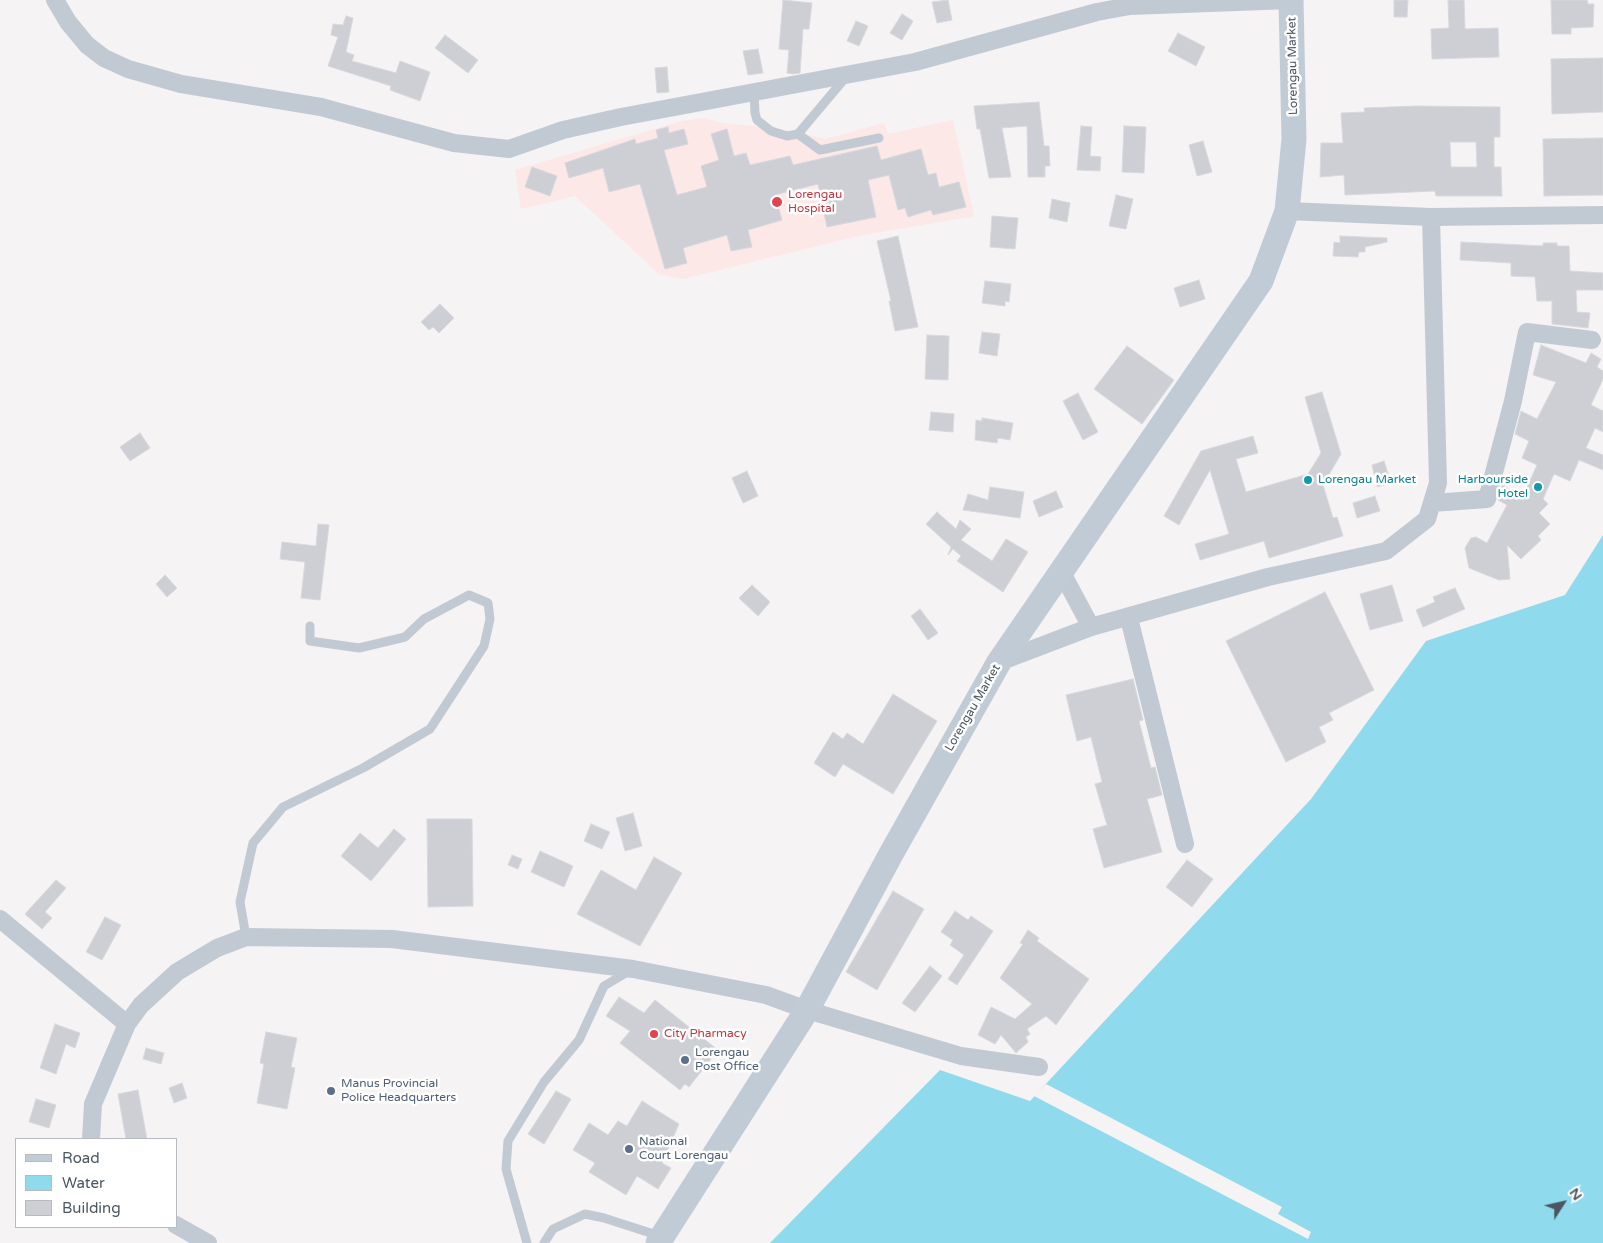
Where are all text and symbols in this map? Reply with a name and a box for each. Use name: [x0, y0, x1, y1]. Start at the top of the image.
street label: Lorengau Market: [1285, 17, 1301, 115]
place label: Lorengau Hospital: [788, 188, 842, 216]
marker: Lorengau Hospital: [770, 195, 784, 209]
place label: Lorengau Market: [1318, 473, 1416, 487]
place label: Harbourside Hotel: [1458, 473, 1528, 501]
marker: Lorengau Market: [1302, 474, 1314, 486]
marker: Harbourside Hotel: [1532, 481, 1544, 493]
street label: Lorengau Market: [942, 662, 1004, 754]
place label: City Pharmacy: [664, 1027, 747, 1041]
marker: City Pharmacy: [648, 1028, 660, 1040]
place label: Lorengau Post Office: [695, 1046, 759, 1074]
marker: Lorengau Post Office: [679, 1054, 691, 1066]
place label: Manus Provincial Police Headquarters: [341, 1077, 456, 1105]
marker: Manus Provincial Police Headquarters: [325, 1085, 337, 1097]
place label: National Court Lorengau: [639, 1135, 728, 1163]
legend: [15, 1138, 178, 1228]
marker: National Court Lorengau: [623, 1143, 635, 1155]
text: Road: [62, 1149, 100, 1167]
text: Water: [62, 1174, 105, 1192]
north arrow: [1538, 1178, 1588, 1228]
text: N: [1566, 1185, 1586, 1204]
text: Building: [62, 1199, 121, 1217]

